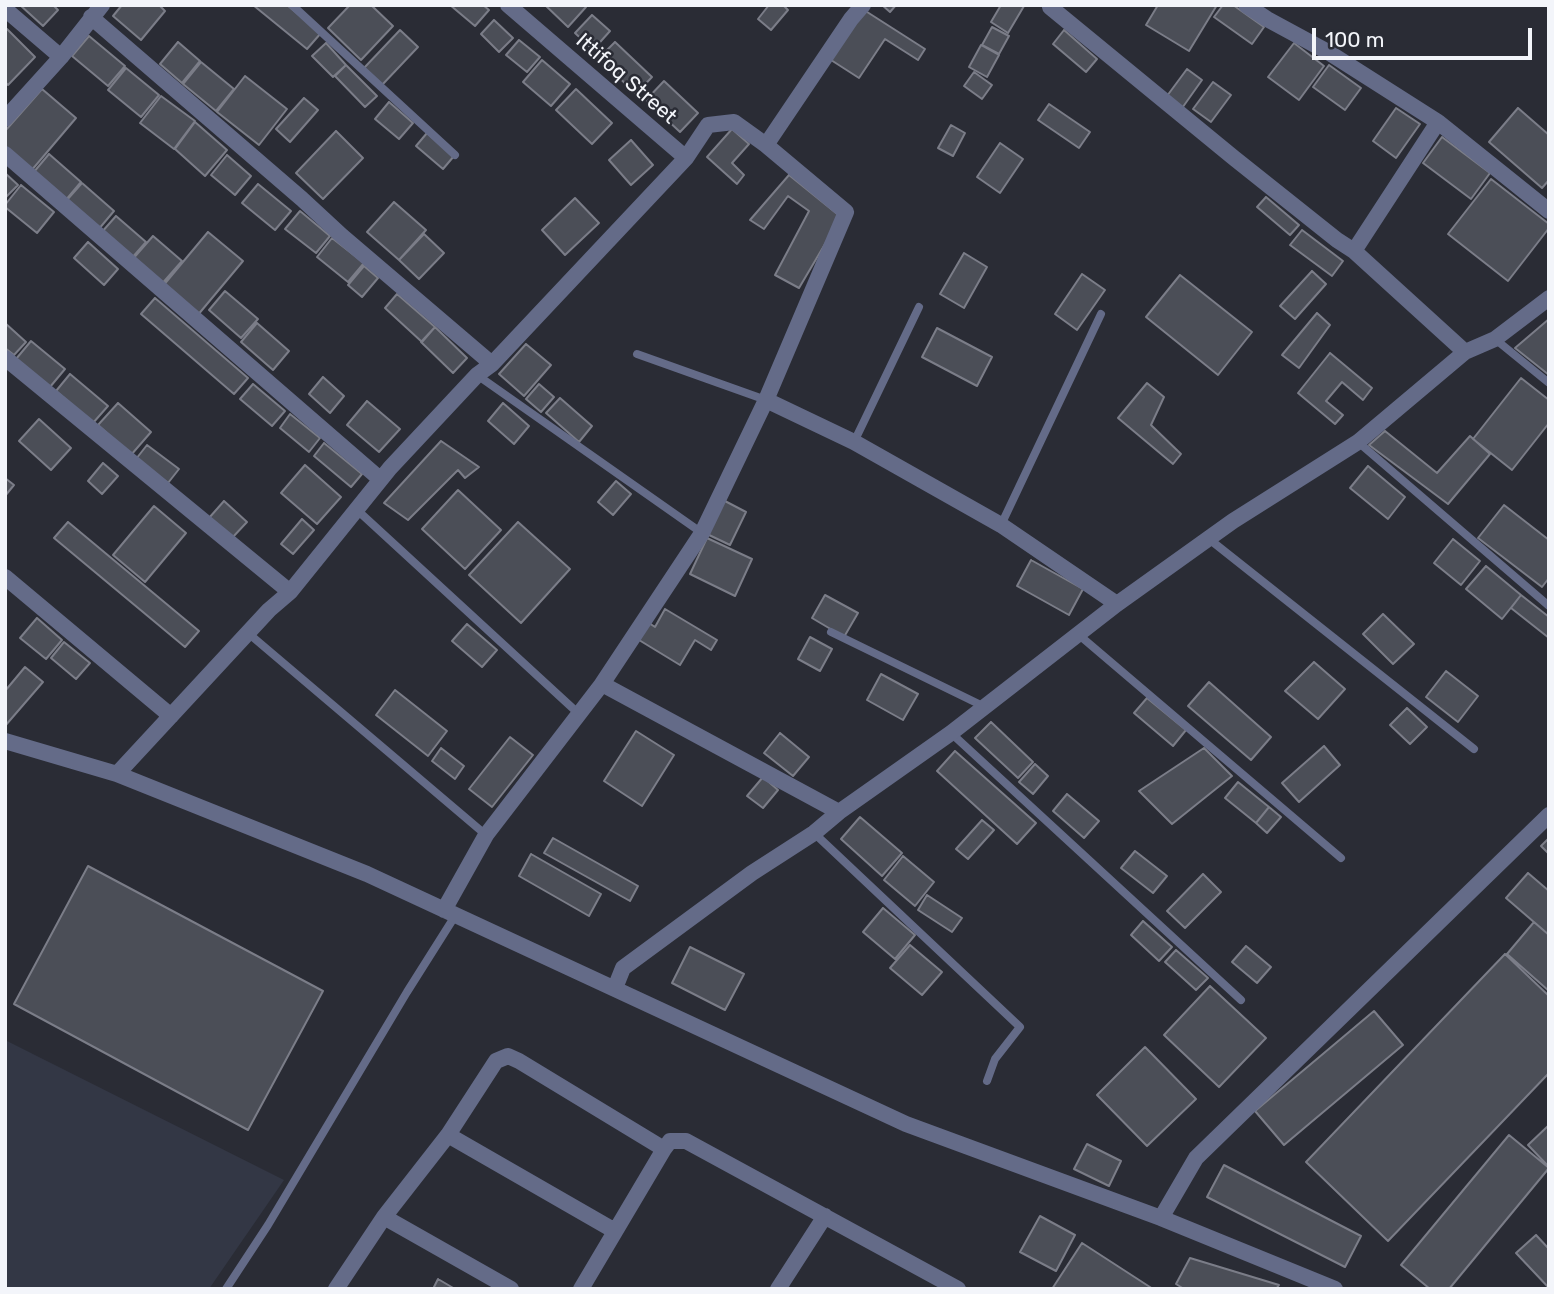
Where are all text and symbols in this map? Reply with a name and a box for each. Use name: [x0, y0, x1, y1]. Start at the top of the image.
scale bar: [1316, 14, 1536, 58]
text: 100 m: [1325, 27, 1384, 52]
street label: Ittifoq Street: [570, 28, 682, 130]

